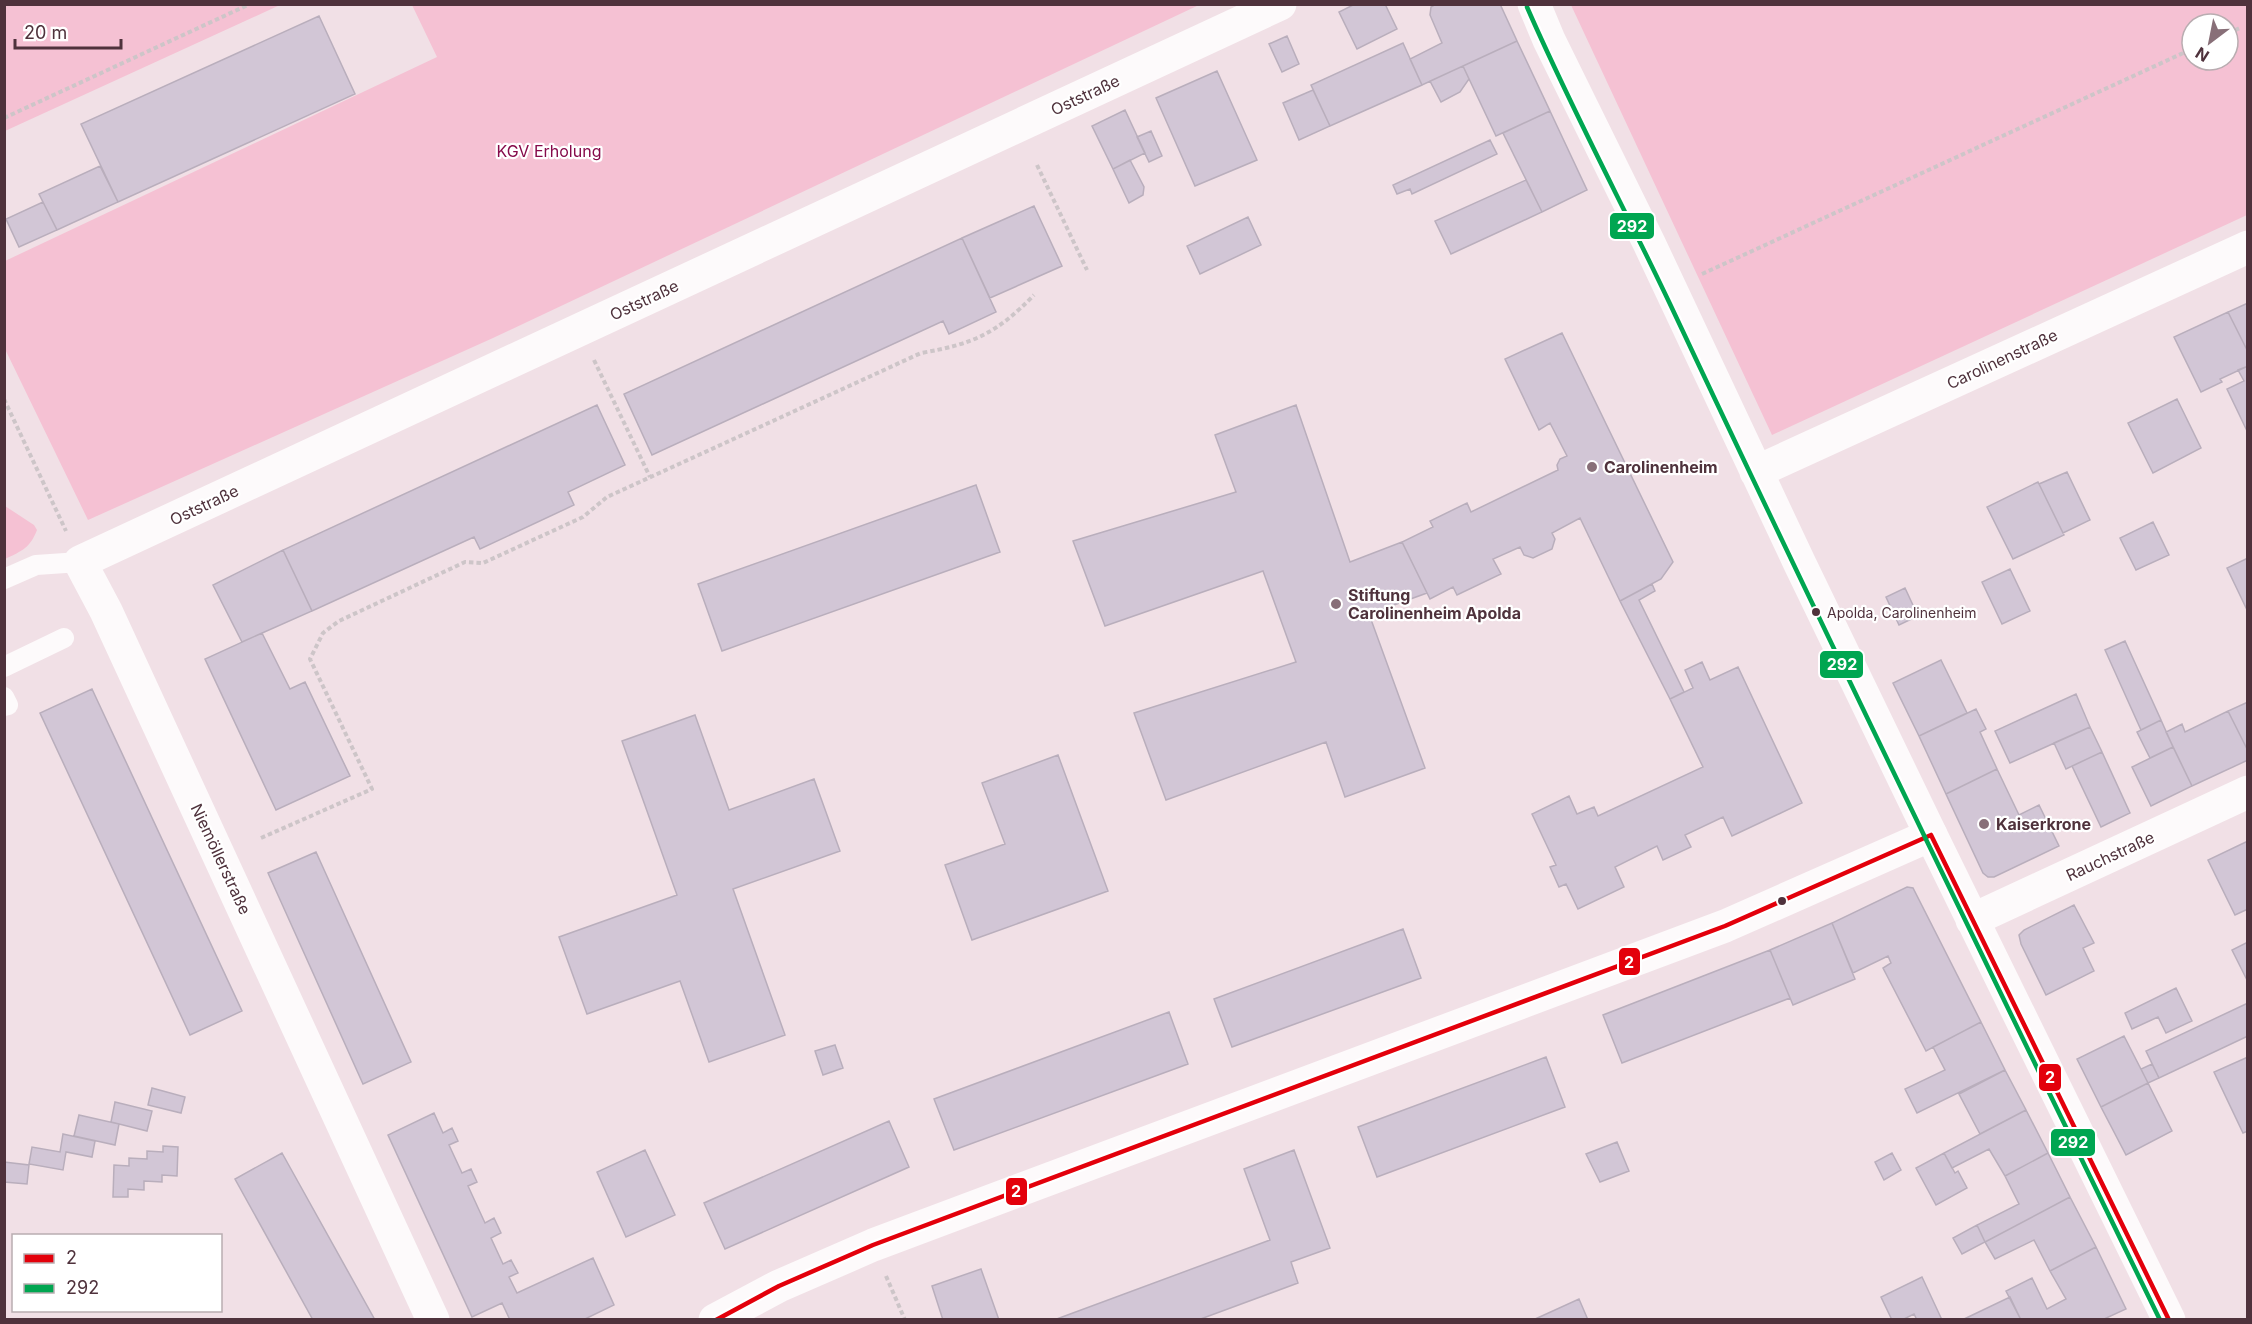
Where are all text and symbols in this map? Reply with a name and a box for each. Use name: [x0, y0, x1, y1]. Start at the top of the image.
scale bar: [15, 12, 122, 50]
north arrow: [2180, 12, 2240, 72]
text: 20 m: [24, 22, 67, 43]
text: N: [2192, 43, 2213, 66]
street label: Oststraße: [1047, 70, 1123, 120]
park label: KGV Erholung: [497, 141, 601, 161]
line badge: 292: [1609, 212, 1655, 240]
text: 292: [1617, 216, 1647, 236]
street label: Oststraße: [606, 275, 682, 325]
street label: Carolinenstraße: [1943, 325, 2061, 393]
place label: Carolinenheim: [1604, 457, 1718, 477]
marker: Carolinenheim: [1585, 460, 1599, 474]
street label: Oststraße: [166, 480, 242, 530]
place label: Stiftung Carolinenheim Apolda: [1348, 585, 1521, 623]
marker: Stiftung Carolinenheim Apolda: [1329, 597, 1343, 611]
place label: Apolda, Carolinenheim: [1827, 604, 1977, 621]
marker: Apolda, Carolinenheim: [1810, 606, 1822, 618]
line badge: 292: [1819, 650, 1864, 679]
text: 292: [1827, 654, 1857, 674]
street label: Niemöllerstraße: [187, 800, 255, 918]
place label: Kaiserkrone: [1996, 814, 2091, 834]
marker: Kaiserkrone: [1977, 817, 1991, 831]
street label: Rauchstraße: [2063, 827, 2157, 885]
unlabelled marker: [1776, 895, 1788, 907]
line badge: 2: [1618, 947, 1641, 976]
text: 2: [1624, 952, 1634, 972]
line badge: 2: [2038, 1063, 2062, 1092]
text: 2: [2045, 1067, 2055, 1087]
line badge: 292: [2050, 1128, 2096, 1157]
text: 292: [2058, 1132, 2088, 1152]
line badge: 2: [1005, 1177, 1028, 1206]
text: 2: [1011, 1181, 1021, 1201]
legend: [12, 1234, 222, 1312]
text: 2: [66, 1247, 77, 1268]
text: 292: [66, 1277, 99, 1298]

